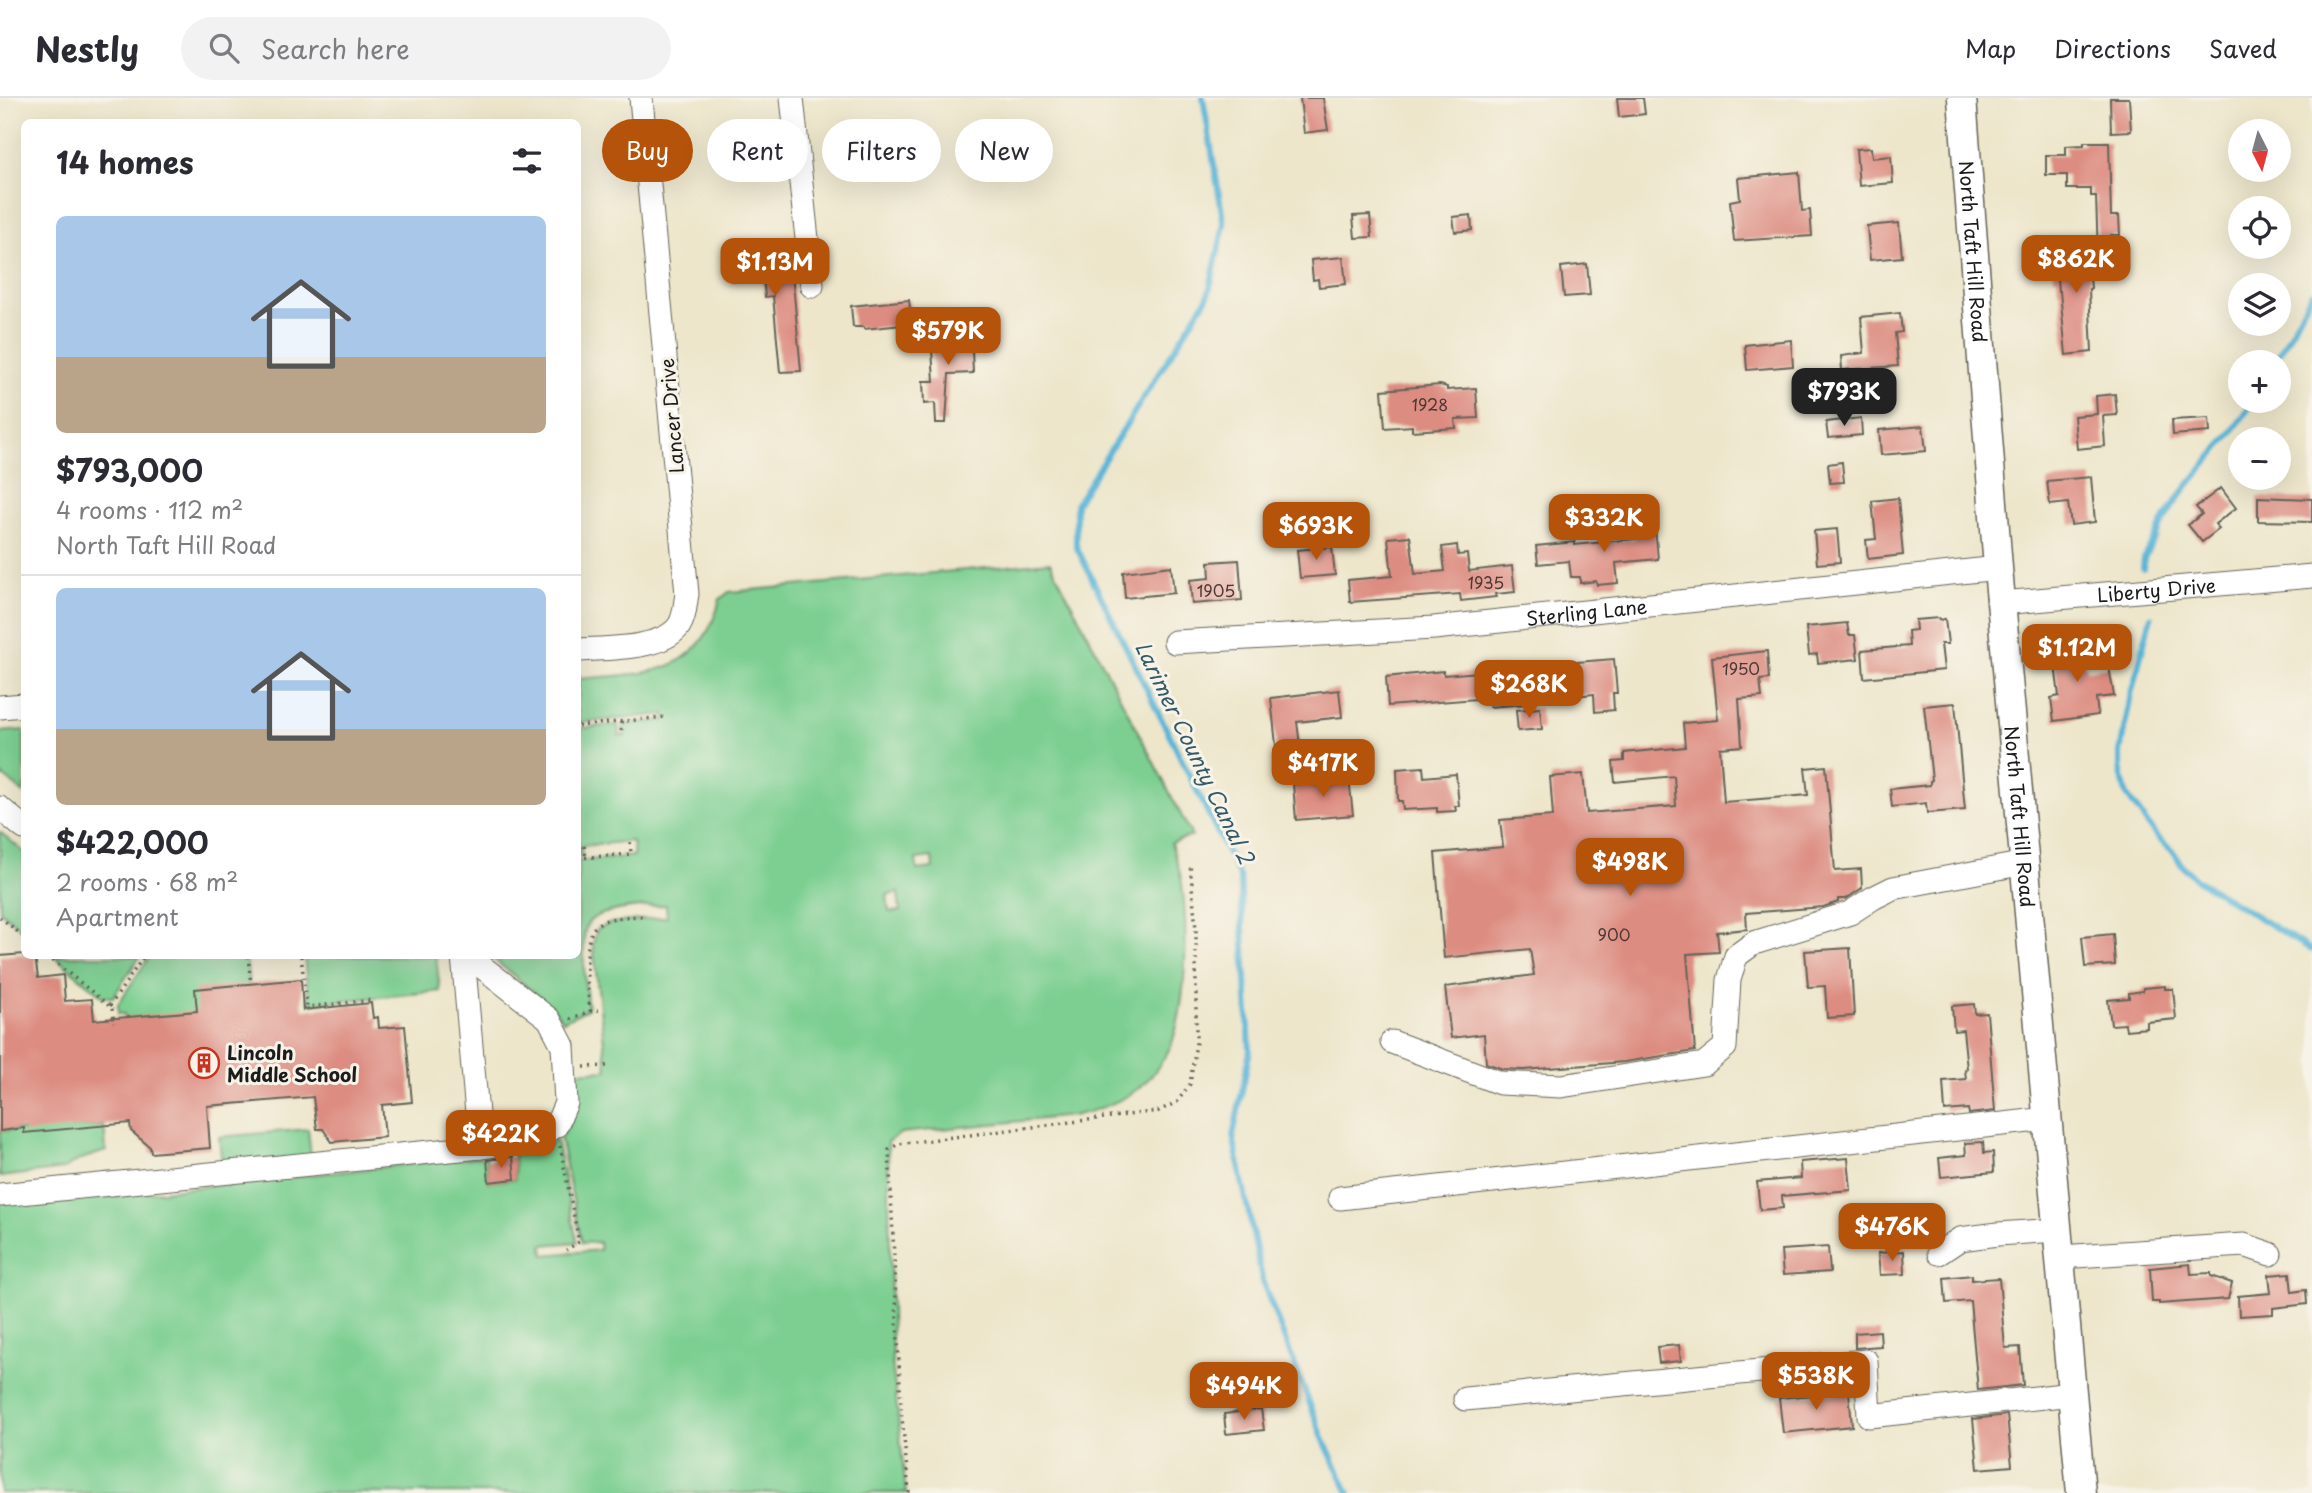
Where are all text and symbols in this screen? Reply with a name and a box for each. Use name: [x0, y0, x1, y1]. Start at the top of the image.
search box: [181, 17, 671, 80]
text: Nestly: [35, 23, 139, 73]
icon: search: [205, 29, 243, 67]
text: Search here: [261, 29, 410, 68]
text: Map: [1965, 30, 2016, 66]
text: Directions: [2054, 30, 2171, 66]
text: Saved: [2209, 30, 2277, 66]
chip: Buy: [602, 119, 693, 182]
chip: Rent: [707, 119, 808, 182]
chip: Filters: [822, 119, 941, 182]
chip: New: [955, 119, 1053, 182]
north arrow: [2228, 119, 2291, 182]
map controls: [2228, 119, 2291, 490]
text: 14 homes: [56, 139, 194, 184]
icon: filters: [508, 142, 546, 180]
street label: North Taft Hill Road: [1953, 160, 1995, 343]
button: locate: [2228, 196, 2291, 259]
pin: $862K: [2027, 236, 2125, 295]
pin: $1.13M: [718, 238, 832, 298]
text: $862K: [2037, 240, 2115, 275]
text: $1.13M: [736, 243, 814, 278]
icon: home: [238, 261, 364, 387]
button: layers: [2228, 273, 2291, 336]
pin: $579K: [899, 308, 997, 367]
text: $579K: [912, 312, 984, 347]
button: +: [2228, 350, 2291, 413]
street label: Lancer Drive: [652, 357, 690, 475]
pin: $793K: [1795, 368, 1893, 428]
text: $793K: [1808, 373, 1880, 408]
house number: 1928: [1412, 392, 1448, 416]
button: −: [2228, 427, 2291, 490]
text: $793,000: [56, 447, 203, 492]
text: 4 rooms · 112 m²: [56, 492, 243, 527]
pin: $332K: [1555, 494, 1653, 554]
text: $332K: [1565, 499, 1643, 534]
pin: $693K: [1267, 503, 1365, 562]
text: $693K: [1279, 507, 1353, 542]
text: North Taft Hill Road: [56, 527, 276, 562]
house number: 1935: [1468, 570, 1504, 594]
street label: Liberty Drive: [2096, 570, 2217, 609]
house number: 1905: [1197, 578, 1235, 602]
street label: Sterling Lane: [1525, 591, 1649, 632]
pin: $1.12M: [2020, 624, 2134, 684]
text: $1.12M: [2038, 629, 2116, 664]
icon: home: [238, 633, 364, 759]
water label: Larimer County Canal 2: [1128, 635, 1264, 870]
house number: 1950: [1722, 656, 1760, 680]
pin: $268K: [1480, 660, 1578, 720]
text: $268K: [1490, 665, 1568, 700]
street label: North Taft Hill Road: [1998, 725, 2042, 909]
pin: $417K: [1274, 740, 1372, 799]
text: $417K: [1288, 744, 1358, 779]
text: $422,000: [56, 819, 209, 864]
pin: $498K: [1581, 838, 1679, 898]
text: $498K: [1592, 843, 1668, 878]
text: 2 rooms · 68 m²: [56, 864, 238, 899]
text: Apartment: [56, 899, 179, 934]
house number: 900: [1598, 922, 1630, 946]
place label: Lincoln Middle School: [227, 1038, 357, 1088]
building icon: Lincoln Middle School: [187, 1046, 221, 1080]
pin: $422K: [452, 1110, 550, 1170]
text: $422K: [462, 1115, 540, 1150]
pin: $476K: [1843, 1204, 1941, 1263]
text: $476K: [1855, 1208, 1929, 1243]
pin: $538K: [1767, 1352, 1865, 1412]
text: $538K: [1778, 1357, 1854, 1392]
pin: $494K: [1195, 1362, 1293, 1422]
text: $494K: [1206, 1367, 1282, 1402]

